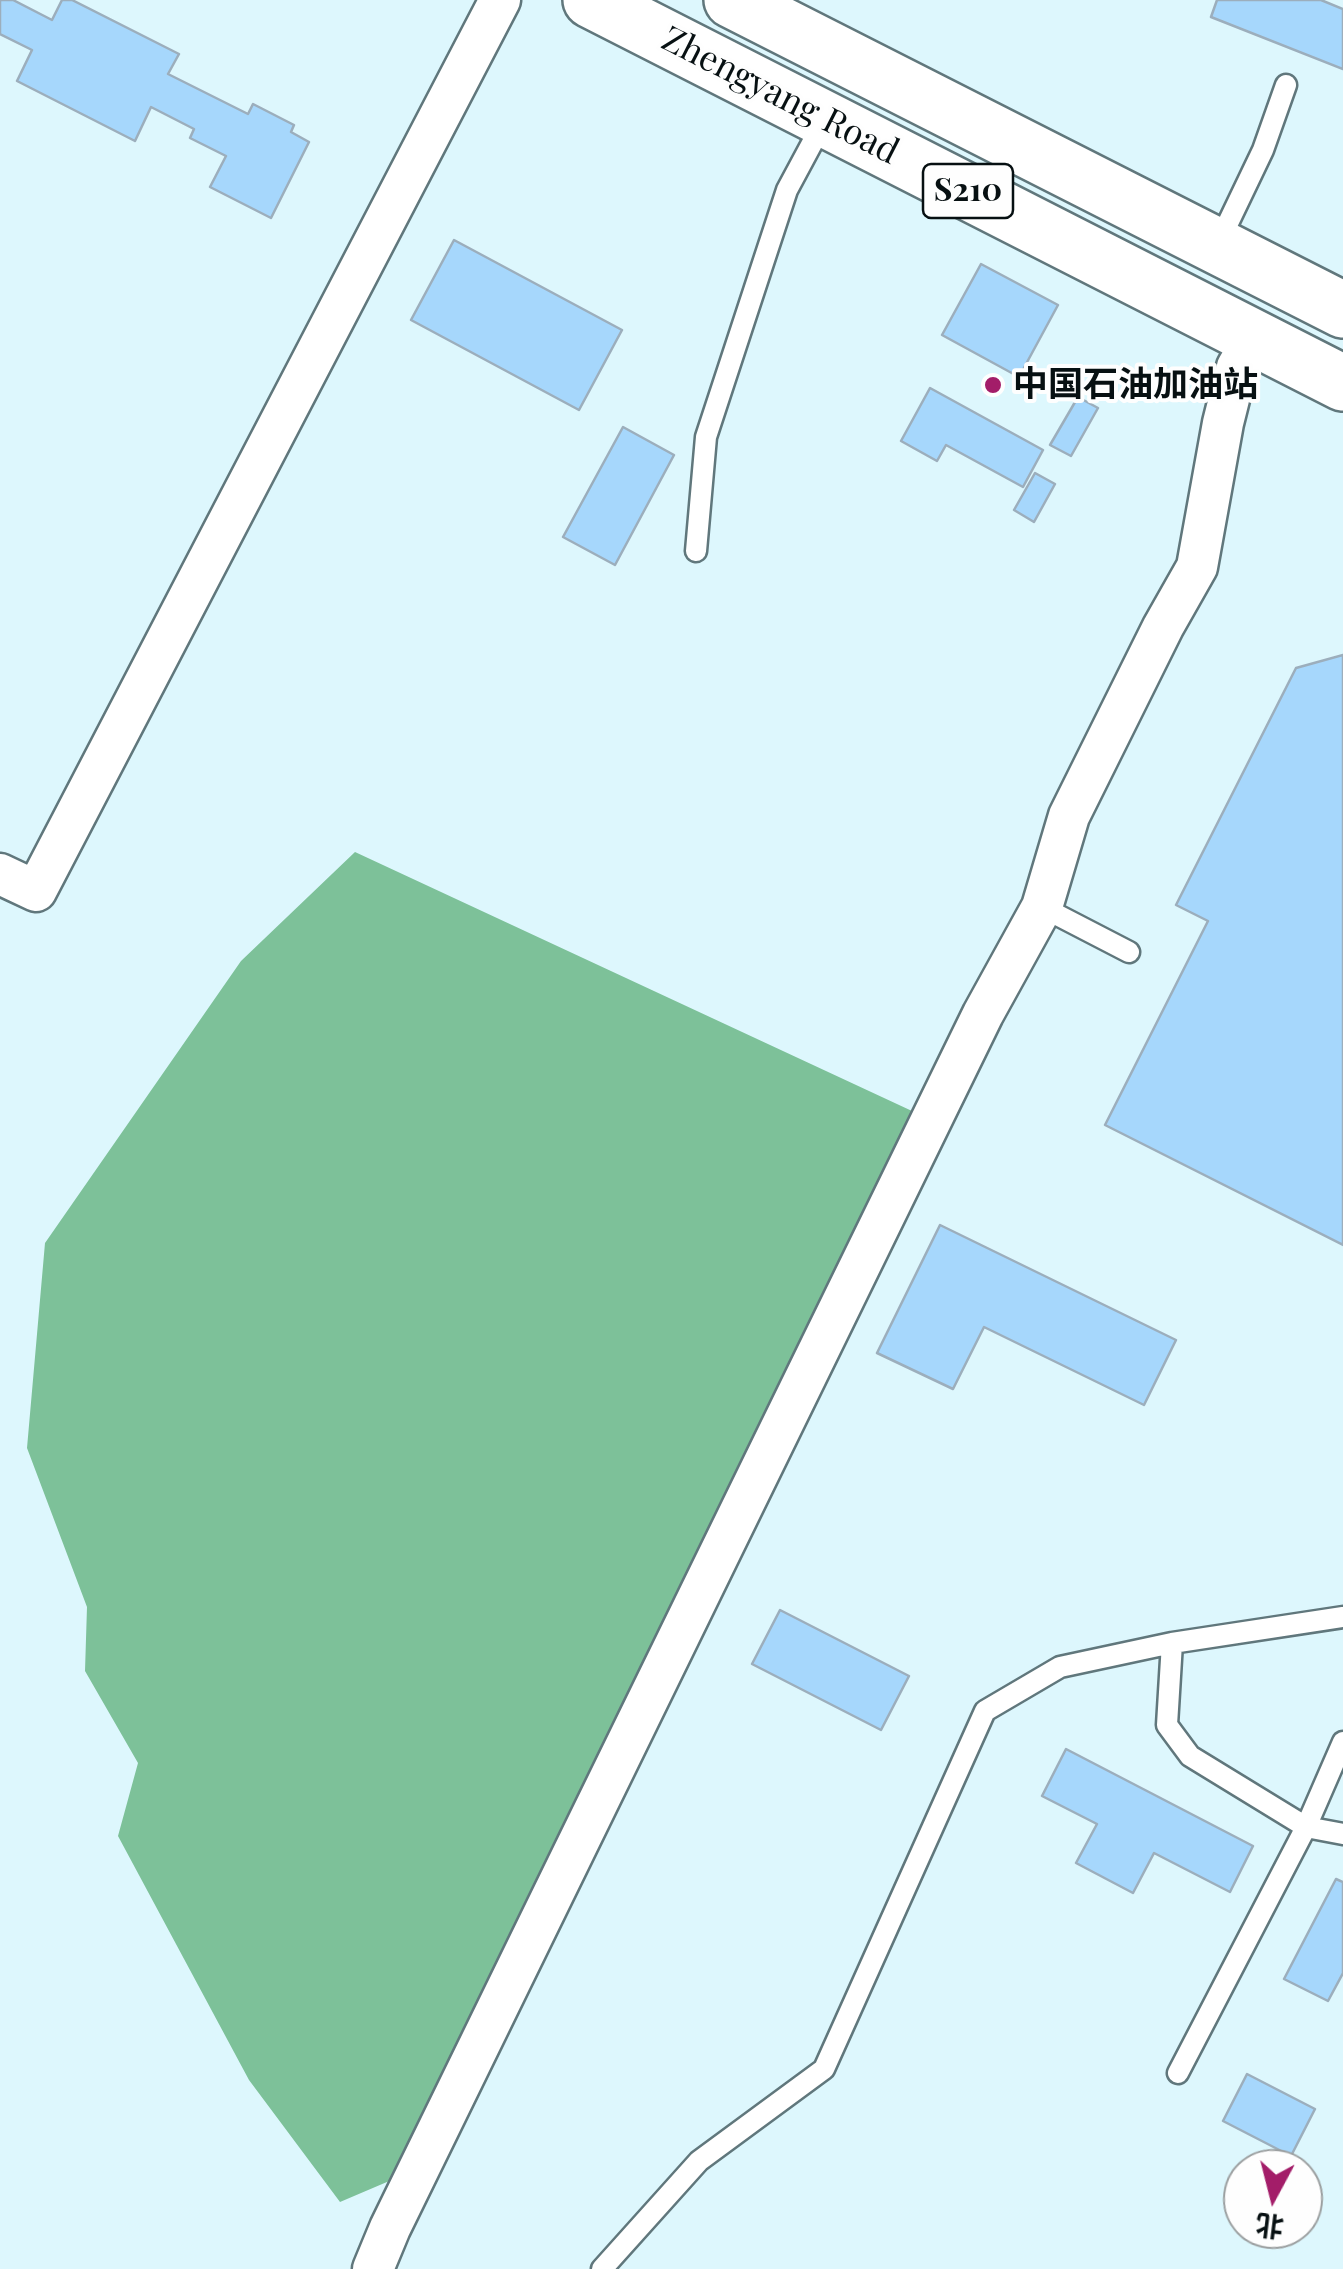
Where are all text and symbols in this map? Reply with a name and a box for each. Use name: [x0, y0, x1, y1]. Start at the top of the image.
street label: Zhengyang Road: [655, 18, 905, 174]
road number: S210: [923, 164, 1013, 218]
place label: 中国石油加油站: [1013, 364, 1258, 406]
marker: 中国石油加油站: [982, 374, 1004, 396]
north arrow: [1223, 2149, 1323, 2249]
text: 北: [1253, 2207, 1286, 2247]

